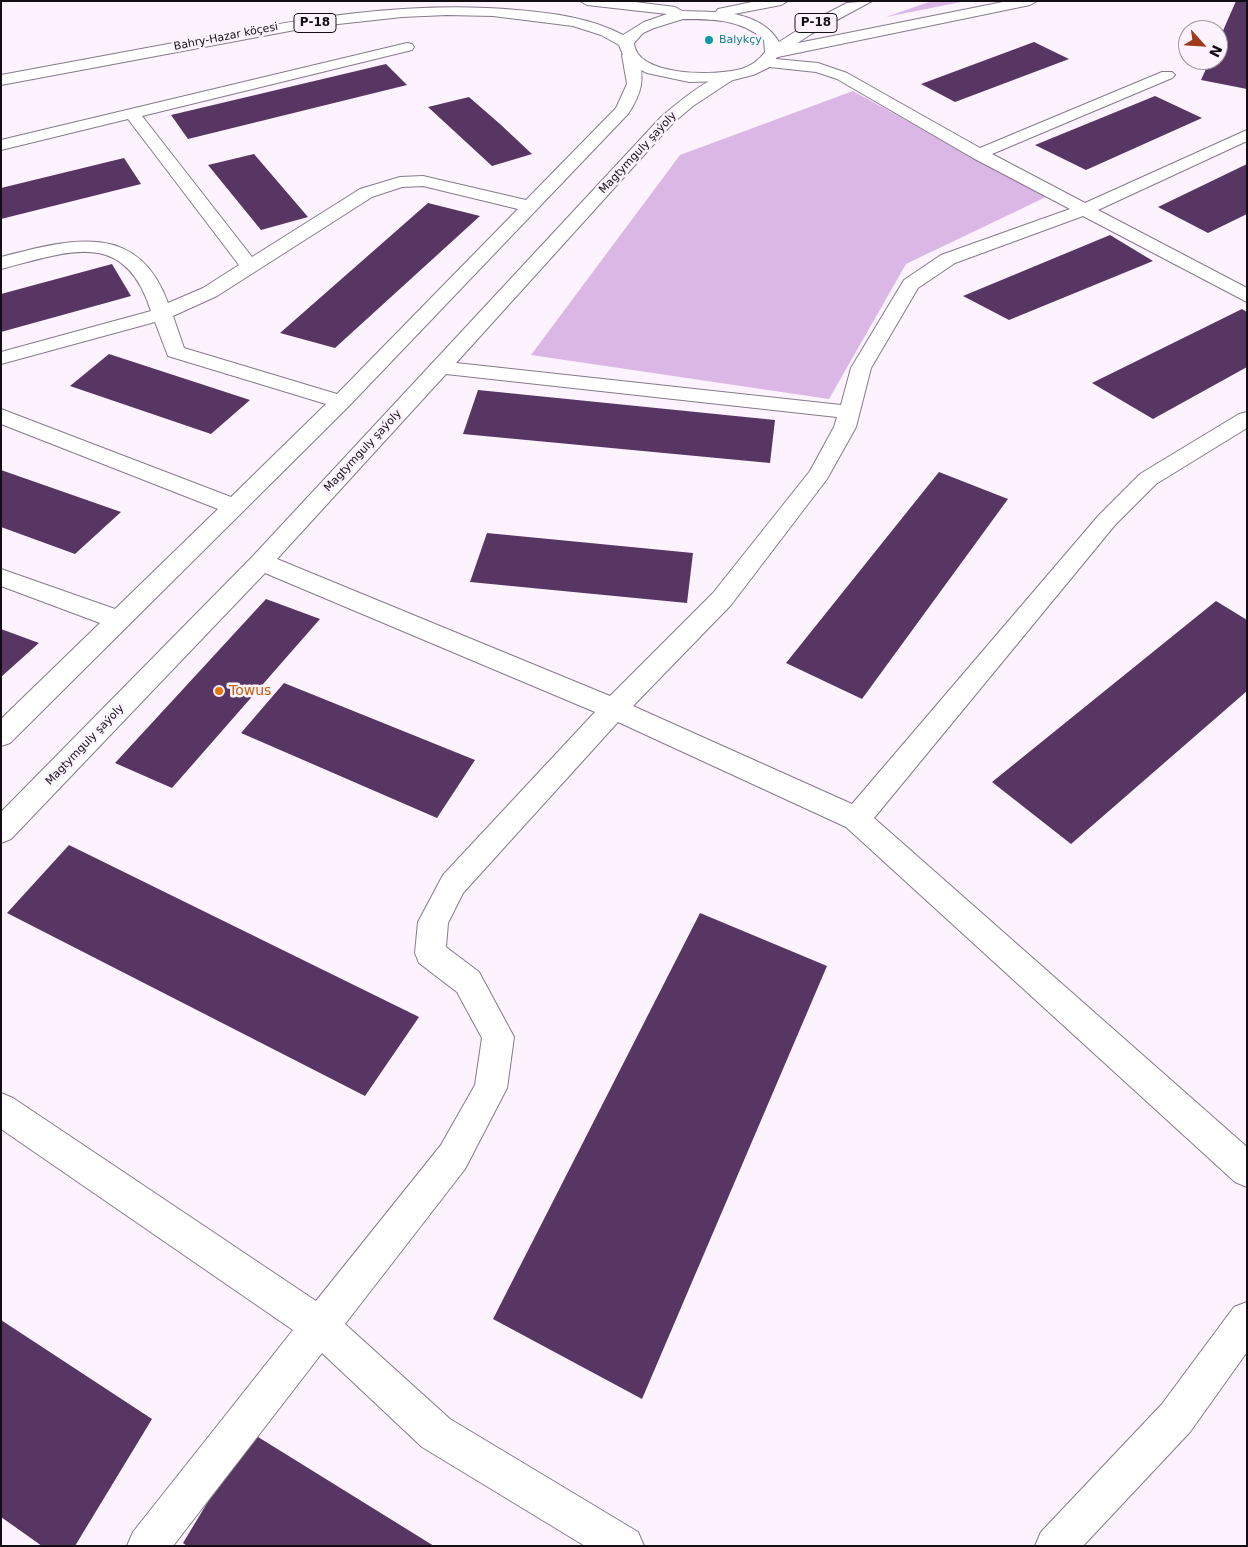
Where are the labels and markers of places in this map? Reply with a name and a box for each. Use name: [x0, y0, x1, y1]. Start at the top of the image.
place label: Balykçy: [719, 33, 762, 47]
marker: Balykçy: [703, 34, 715, 46]
place label: Towus: [229, 683, 271, 699]
marker: Towus: [213, 685, 225, 697]

